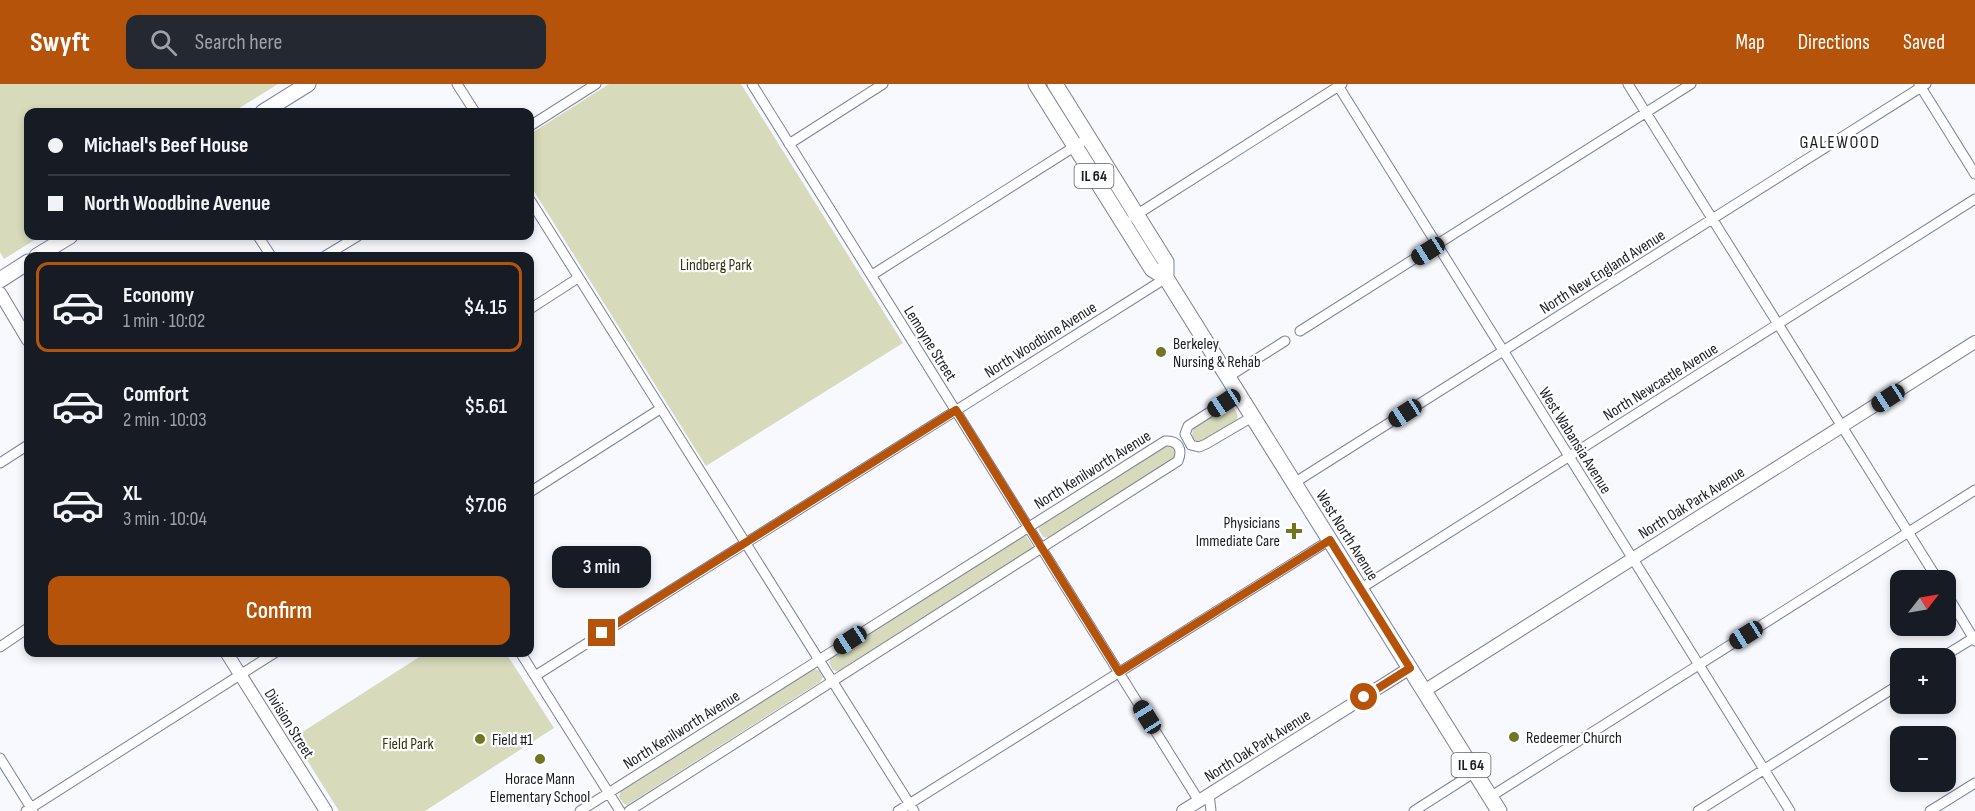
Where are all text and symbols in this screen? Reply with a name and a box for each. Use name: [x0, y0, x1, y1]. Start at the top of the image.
search box: [126, 15, 546, 69]
text: Swyft: [30, 26, 90, 59]
icon: search: [147, 26, 180, 59]
text: Search here: [195, 29, 282, 56]
text: Map: [1735, 30, 1765, 55]
text: Directions: [1798, 30, 1870, 55]
text: Saved: [1903, 30, 1945, 55]
text: Michael's Beef House: [84, 132, 249, 159]
district label: GALEWOOD: [1799, 132, 1881, 153]
road number: IL 64: [1074, 164, 1114, 188]
text: North Woodbine Avenue: [84, 190, 270, 217]
street label: North New England Avenue: [1537, 226, 1669, 319]
car: [1408, 234, 1448, 268]
park label: Lindberg Park: [680, 256, 752, 275]
icon: car: [51, 280, 105, 334]
text: Economy: [123, 282, 194, 309]
text: $4.15: [464, 294, 507, 321]
street label: North Woodbine Avenue: [981, 298, 1100, 382]
street label: Lemoyne Street: [899, 303, 960, 385]
text: 1 min · 10:02: [123, 309, 205, 333]
place label: Berkeley Nursing & Rehab: [1173, 335, 1261, 372]
street label: North Newcastle Avenue: [1600, 339, 1722, 425]
marker: Berkeley Nursing & Rehab: [1154, 345, 1168, 359]
icon: car: [51, 379, 105, 433]
text: Comfort: [123, 381, 189, 408]
car: [1868, 381, 1908, 415]
street label: West Wabansia Avenue: [1534, 384, 1615, 498]
car: [1204, 386, 1244, 420]
text: $5.61: [464, 393, 507, 420]
car: [1385, 396, 1425, 430]
text: 2 min · 10:03: [123, 408, 207, 432]
street label: North Kenilworth Avenue: [1031, 427, 1155, 514]
street label: North Oak Park Avenue: [1635, 463, 1748, 544]
icon: car: [51, 478, 105, 532]
text: XL: [123, 480, 142, 507]
street label: West North Avenue: [1311, 487, 1382, 584]
text: $7.06: [464, 492, 507, 519]
text: 3 min · 10:04: [123, 507, 207, 531]
place label: Physicians Immediate Care: [1196, 514, 1280, 551]
marker: Physicians Immediate Care: [1285, 522, 1303, 540]
callout: 3 min: [552, 546, 652, 588]
text: 3 min: [583, 555, 620, 579]
north arrow: [1890, 570, 1956, 636]
map controls: [1890, 570, 1956, 792]
button: Confirm: [48, 576, 510, 645]
car: [1726, 618, 1766, 652]
route end: [588, 619, 615, 646]
car: [830, 623, 870, 657]
button: +: [1890, 648, 1956, 714]
route start: [1350, 683, 1377, 710]
street label: Division Street: [260, 685, 318, 762]
street label: North Kenilworth Avenue: [620, 687, 744, 774]
car: [1130, 697, 1164, 737]
street label: North Oak Park Avenue: [1201, 706, 1314, 787]
button: −: [1890, 726, 1956, 792]
place label: Redeemer Church: [1526, 729, 1622, 748]
marker: Redeemer Church: [1507, 730, 1521, 744]
place label: Field #1: [492, 731, 533, 750]
marker: Field #1: [473, 732, 487, 746]
park label: Field Park: [382, 735, 434, 754]
marker: Horace Mann Elementary School: [533, 752, 547, 766]
road number: IL 64: [1452, 753, 1490, 777]
place label: Horace Mann Elementary School: [490, 770, 590, 807]

